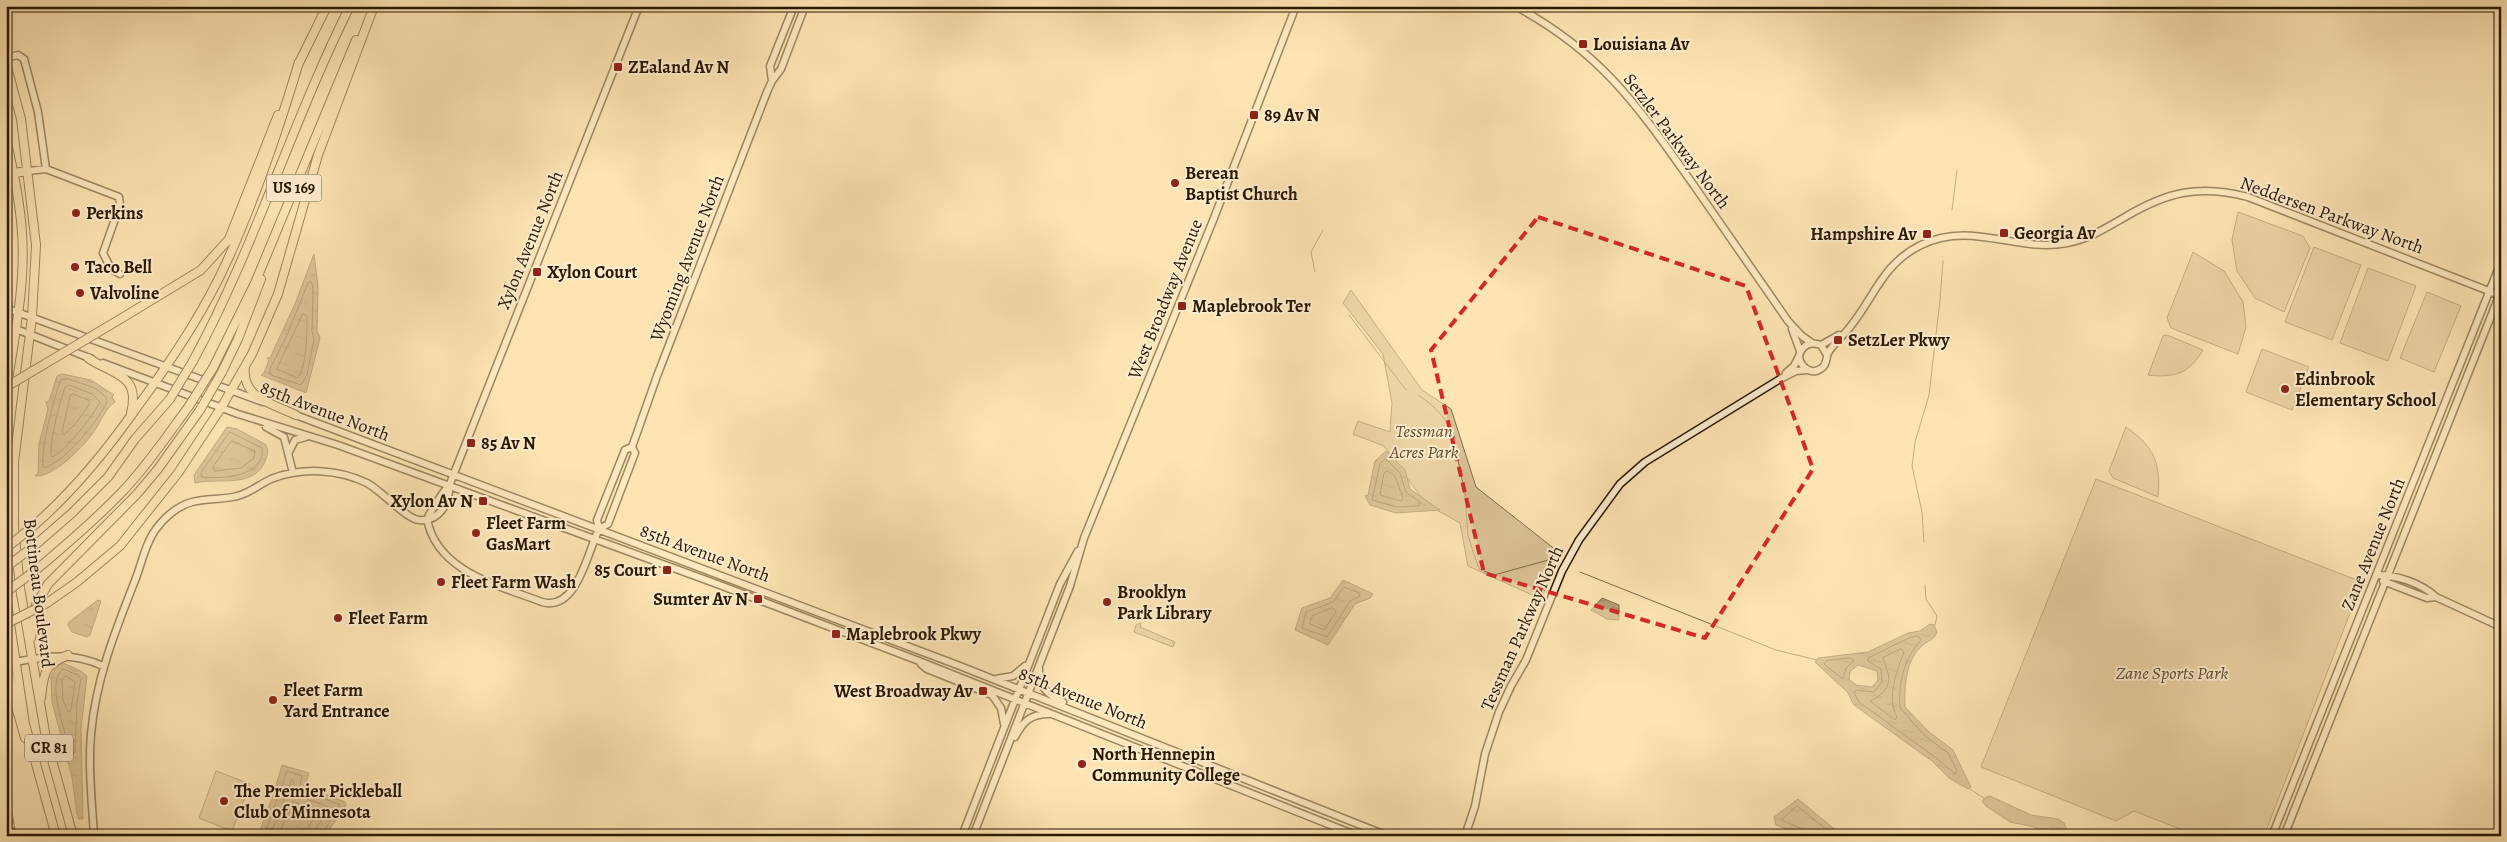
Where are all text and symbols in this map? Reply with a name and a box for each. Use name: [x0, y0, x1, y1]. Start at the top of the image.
place label: Louisiana Av: [1593, 32, 1690, 56]
marker: Louisiana Av: [1577, 38, 1589, 50]
place label: ZEaland Av N: [628, 55, 729, 79]
marker: ZEaland Av N: [612, 61, 624, 73]
street label: Setzler Parkway North: [1618, 68, 1736, 214]
place label: 89 Av N: [1264, 103, 1320, 127]
marker: 89 Av N: [1248, 109, 1260, 121]
place label: Berean Baptist Church: [1185, 161, 1298, 206]
street label: Xylon Avenue North: [491, 167, 569, 313]
street label: Wyoming Avenue North: [644, 171, 730, 346]
street label: Neddersen Parkway North: [2237, 171, 2427, 259]
road number: US 169: [266, 174, 322, 202]
marker: Berean Baptist Church: [1169, 177, 1181, 189]
place label: Perkins: [86, 201, 143, 225]
marker: Perkins: [70, 207, 82, 219]
street label: West Broadway Avenue: [1122, 216, 1208, 383]
place label: Georgia Av: [2014, 221, 2097, 245]
place label: Hampshire Av: [1810, 222, 1918, 246]
marker: Georgia Av: [1998, 227, 2010, 239]
marker: Hampshire Av: [1921, 228, 1933, 240]
place label: Taco Bell: [85, 255, 152, 279]
place label: Xylon Court: [547, 260, 638, 284]
marker: Taco Bell: [69, 261, 81, 273]
marker: Xylon Court: [531, 266, 543, 278]
place label: Valvoline: [89, 281, 159, 305]
marker: Valvoline: [74, 287, 86, 299]
place label: Maplebrook Ter: [1192, 294, 1311, 318]
marker: Maplebrook Ter: [1176, 300, 1188, 312]
place label: SetzLer Pkwy: [1848, 328, 1950, 352]
marker: SetzLer Pkwy: [1832, 334, 1844, 346]
place label: Edinbrook Elementary School: [2295, 367, 2437, 412]
street label: 85th Avenue North: [257, 375, 393, 447]
marker: Edinbrook Elementary School: [2279, 383, 2291, 395]
park label: Tessman Acres Park: [1389, 419, 1458, 464]
place label: 85 Av N: [481, 431, 536, 455]
marker: 85 Av N: [465, 437, 477, 449]
street label: Zane Avenue North: [2335, 474, 2411, 614]
place label: Xylon Av N: [390, 489, 473, 513]
marker: Xylon Av N: [477, 495, 489, 507]
place label: Fleet Farm GasMart: [486, 511, 566, 556]
street label: Bottineau Boulevard: [18, 517, 60, 669]
street label: 85th Avenue North: [637, 518, 774, 588]
marker: Fleet Farm GasMart: [470, 527, 482, 539]
street label: Tessman Parkway North: [1475, 542, 1569, 714]
place label: 85 Court: [594, 558, 657, 582]
marker: 85 Court: [661, 564, 673, 576]
place label: Fleet Farm Wash: [451, 570, 576, 594]
marker: Fleet Farm Wash: [435, 576, 447, 588]
place label: Brooklyn Park Library: [1117, 580, 1212, 625]
place label: Sumter Av N: [653, 587, 748, 611]
marker: Sumter Av N: [752, 593, 764, 605]
marker: Brooklyn Park Library: [1101, 596, 1113, 608]
place label: Fleet Farm: [348, 606, 428, 630]
marker: Fleet Farm: [332, 612, 344, 624]
place label: Maplebrook Pkwy: [846, 622, 982, 646]
marker: Maplebrook Pkwy: [830, 628, 842, 640]
street label: 85th Avenue North: [1015, 661, 1151, 735]
park label: Zane Sports Park: [2116, 661, 2228, 685]
place label: Fleet Farm Yard Entrance: [282, 678, 390, 723]
place label: West Broadway Av: [833, 679, 974, 703]
marker: West Broadway Av: [977, 685, 989, 697]
marker: Fleet Farm Yard Entrance: [267, 694, 279, 706]
road number: CR 81: [25, 734, 73, 761]
place label: North Hennepin Community College: [1092, 742, 1240, 787]
marker: North Hennepin Community College: [1076, 758, 1088, 770]
place label: The Premier Pickleball Club of Minnesota: [234, 779, 402, 824]
marker: The Premier Pickleball Club of Minnesota: [218, 795, 230, 807]

